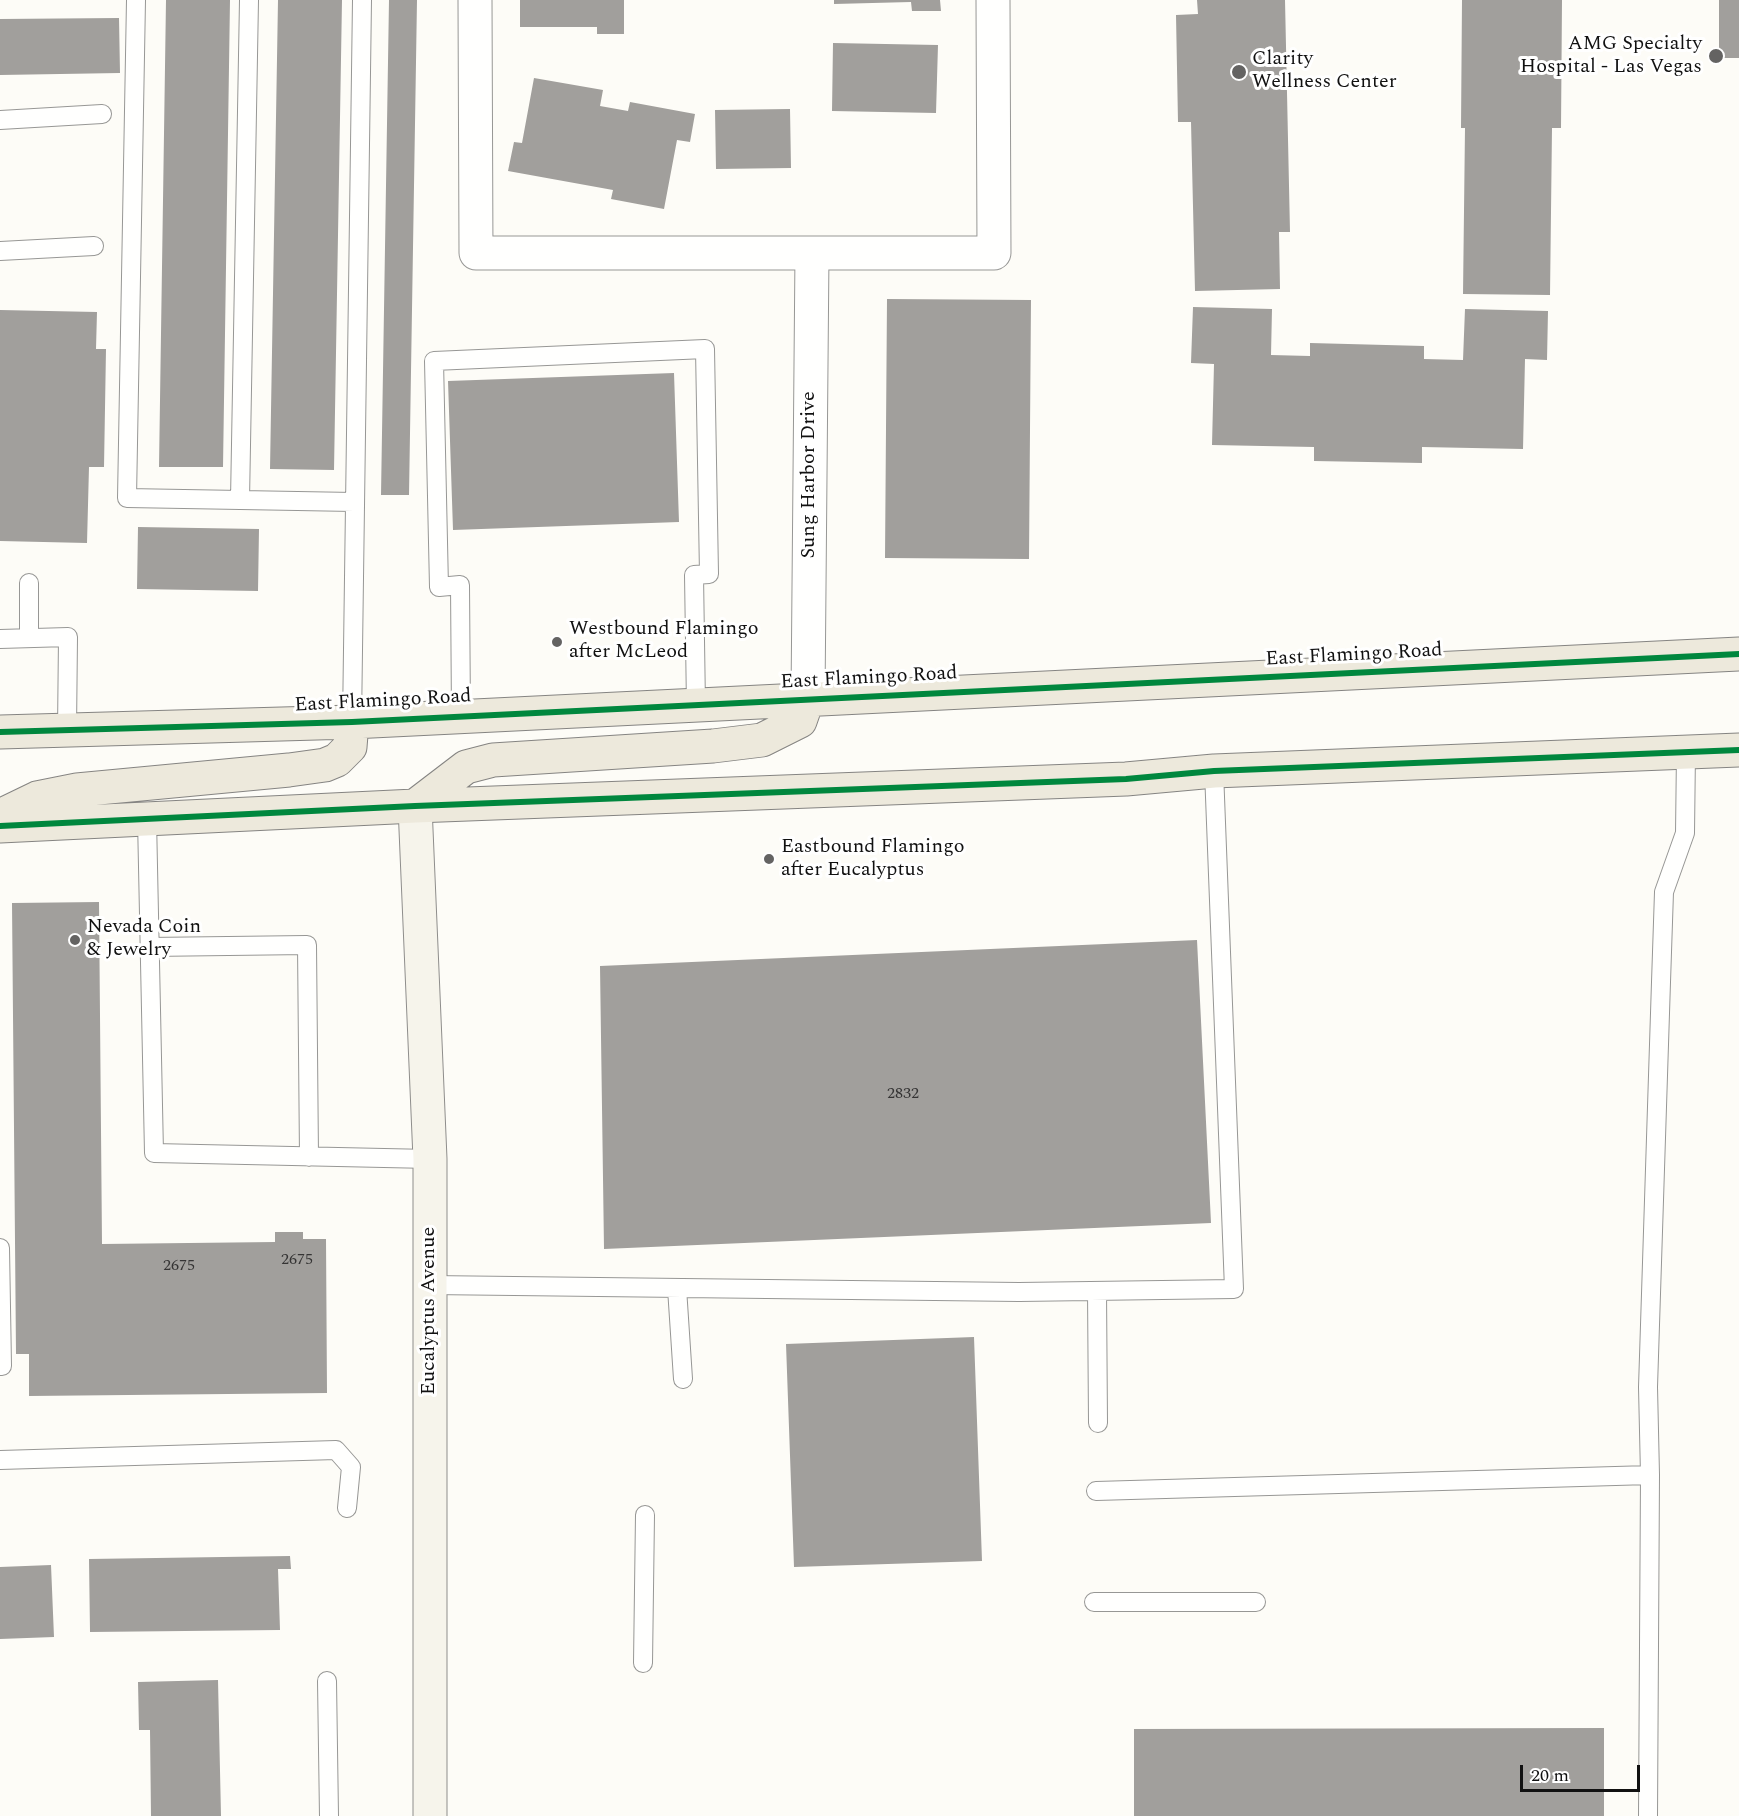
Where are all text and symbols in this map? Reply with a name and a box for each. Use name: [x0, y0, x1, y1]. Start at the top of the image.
place label: AMG Specialty Hospital - Las Vegas: [1520, 33, 1702, 80]
marker: AMG Specialty Hospital - Las Vegas: [1707, 47, 1725, 65]
place label: Clarity Wellness Center: [1252, 48, 1397, 95]
marker: Clarity Wellness Center: [1230, 63, 1248, 81]
street label: Sung Harbor Drive: [798, 391, 822, 559]
place label: Westbound Flamingo after McLeod: [569, 618, 759, 665]
marker: Westbound Flamingo after McLeod: [550, 635, 564, 649]
street label: East Flamingo Road: [1265, 639, 1443, 673]
street label: East Flamingo Road: [780, 662, 958, 696]
street label: East Flamingo Road: [294, 685, 472, 719]
place label: Eastbound Flamingo after Eucalyptus: [781, 836, 964, 883]
marker: Eastbound Flamingo after Eucalyptus: [762, 852, 776, 866]
place label: Nevada Coin & Jewelry: [87, 916, 201, 963]
marker: Nevada Coin & Jewelry: [68, 933, 82, 947]
house number: 2832: [887, 1085, 919, 1105]
street label: Eucalyptus Avenue: [418, 1227, 442, 1395]
house number: 2675: [281, 1251, 313, 1271]
house number: 2675: [163, 1257, 195, 1277]
scale bar: [1523, 1753, 1643, 1791]
text: 20 m: [1531, 1762, 1569, 1789]

